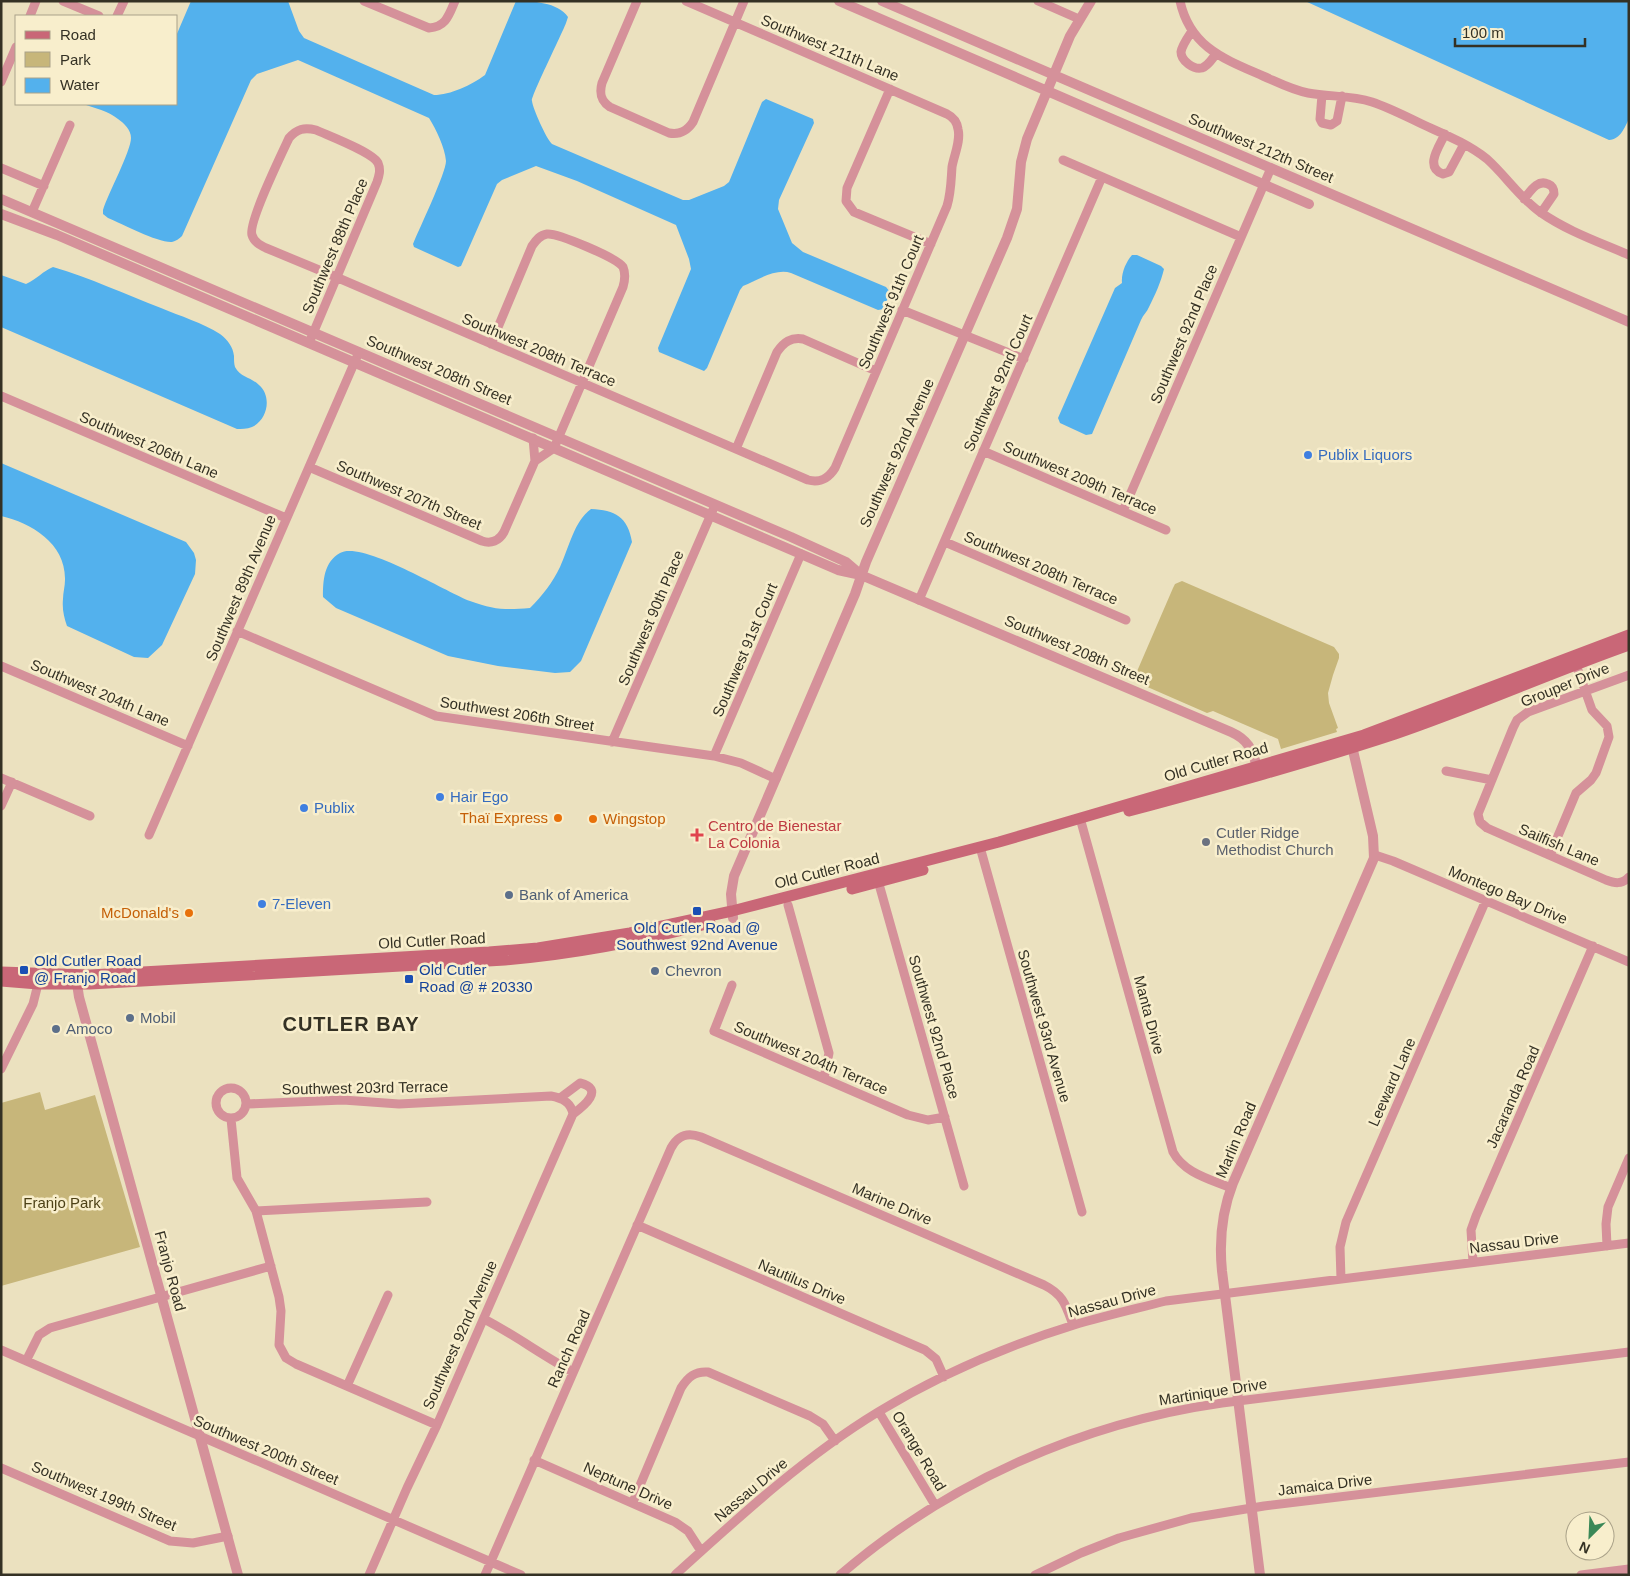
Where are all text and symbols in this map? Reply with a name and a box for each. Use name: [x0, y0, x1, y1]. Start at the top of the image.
street label: Southwest 211th Lane: [759, 11, 902, 84]
legend: [15, 15, 178, 105]
scale bar: [1455, 15, 1585, 47]
text: 100 m: [1462, 24, 1504, 41]
text: Road: [60, 26, 96, 43]
text: Park: [60, 51, 91, 68]
text: Water: [60, 76, 99, 93]
street label: Southwest 212th Street: [1186, 109, 1337, 186]
street label: Southwest 88th Place: [298, 176, 371, 316]
street label: Southwest 91th Court: [855, 231, 927, 372]
street label: Southwest 92nd Place: [1147, 262, 1221, 406]
street label: Southwest 208th Terrace: [460, 309, 619, 390]
street label: Southwest 92nd Court: [960, 311, 1036, 454]
street label: Southwest 208th Street: [364, 331, 515, 408]
street label: Southwest 92nd Avenue: [856, 376, 937, 530]
street label: Southwest 206th Lane: [77, 408, 221, 482]
street label: Southwest 209th Terrace: [1001, 437, 1160, 518]
place label: Publix Liquors: [1318, 446, 1412, 463]
marker: Publix Liquors: [1302, 449, 1314, 461]
street label: Southwest 207th Street: [334, 456, 485, 533]
street label: Southwest 89th Avenue: [202, 512, 279, 664]
street label: Southwest 208th Terrace: [962, 527, 1121, 608]
street label: Southwest 90th Place: [614, 548, 687, 688]
street label: Southwest 91st Court: [709, 580, 781, 719]
street label: Southwest 208th Street: [1002, 611, 1153, 688]
street label: Southwest 204th Lane: [28, 656, 172, 730]
street label: Grouper Drive: [1518, 659, 1612, 710]
street label: Southwest 206th Street: [439, 693, 596, 734]
street label: Old Cutler Road: [1162, 739, 1270, 785]
place label: Hair Ego: [450, 788, 508, 805]
marker: Hair Ego: [434, 791, 446, 803]
place label: Publix: [314, 799, 355, 816]
marker: Publix: [298, 802, 310, 814]
place label: Thaï Express: [460, 809, 548, 826]
place label: Wingstop: [603, 810, 666, 827]
marker: Thaï Express: [552, 812, 564, 824]
marker: Wingstop: [587, 813, 599, 825]
place label: Centro de Bienestar La Colonia: [708, 817, 841, 851]
street label: Sailfish Lane: [1516, 820, 1602, 869]
place label: Cutler Ridge Methodist Church: [1216, 824, 1334, 858]
marker: Centro de Bienestar La Colonia: [690, 828, 704, 842]
marker: Cutler Ridge Methodist Church: [1200, 836, 1212, 848]
street label: Old Cutler Road: [773, 849, 881, 892]
street label: Montego Bay Drive: [1446, 862, 1570, 927]
place label: Bank of America: [519, 886, 629, 903]
marker: Bank of America: [503, 889, 515, 901]
place label: 7-Eleven: [272, 895, 331, 912]
marker: 7-Eleven: [256, 898, 268, 910]
place label: McDonald's: [101, 904, 179, 921]
marker: Old Cutler Road @ Southwest 92nd Avenue: [691, 905, 703, 917]
marker: McDonald's: [183, 907, 195, 919]
place label: Old Cutler Road @ Southwest 92nd Avenue: [616, 919, 778, 953]
street label: Old Cutler Road: [378, 929, 486, 952]
street label: Southwest 93rd Avenue: [1015, 947, 1074, 1104]
place label: Old Cutler Road @ Franjo Road: [34, 952, 142, 986]
street label: Southwest 92nd Place: [906, 953, 963, 1101]
place label: Old Cutler Road @ # 20330: [419, 961, 533, 995]
place label: Chevron: [665, 962, 722, 979]
marker: Old Cutler Road @ Franjo Road: [18, 964, 30, 976]
marker: Chevron: [649, 965, 661, 977]
marker: Old Cutler Road @ # 20330: [403, 973, 415, 985]
street label: Manta Drive: [1131, 974, 1168, 1056]
place label: Mobil: [140, 1009, 176, 1026]
marker: Mobil: [124, 1012, 136, 1024]
district label: CUTLER BAY: [282, 1013, 420, 1035]
street label: Southwest 204th Terrace: [732, 1017, 891, 1098]
place label: Amoco: [66, 1020, 113, 1037]
marker: Amoco: [50, 1023, 62, 1035]
street label: Leeward Lane: [1364, 1035, 1419, 1129]
street label: Jacaranda Road: [1482, 1043, 1543, 1151]
street label: Southwest 203rd Terrace: [282, 1078, 448, 1097]
street label: Marlin Road: [1212, 1099, 1259, 1180]
street label: Marine Drive: [850, 1179, 935, 1228]
park label: Franjo Park: [23, 1194, 101, 1211]
street label: Franjo Road: [152, 1229, 189, 1313]
street label: Nassau Drive: [1468, 1229, 1560, 1256]
street label: Nautilus Drive: [756, 1255, 848, 1308]
street label: Southwest 92nd Avenue: [419, 1258, 500, 1412]
street label: Nassau Drive: [1066, 1281, 1158, 1320]
street label: Ranch Road: [544, 1307, 593, 1390]
street label: Martinique Drive: [1158, 1375, 1268, 1408]
street label: Orange Road: [889, 1408, 950, 1494]
street label: Southwest 200th Street: [191, 1411, 342, 1488]
street label: Nassau Drive: [711, 1454, 791, 1525]
street label: Southwest 199th Street: [29, 1457, 180, 1534]
street label: Neptune Drive: [581, 1458, 675, 1513]
street label: Jamaica Drive: [1277, 1470, 1373, 1499]
north arrow: [1565, 1511, 1615, 1561]
text: N: [1577, 1539, 1593, 1557]

